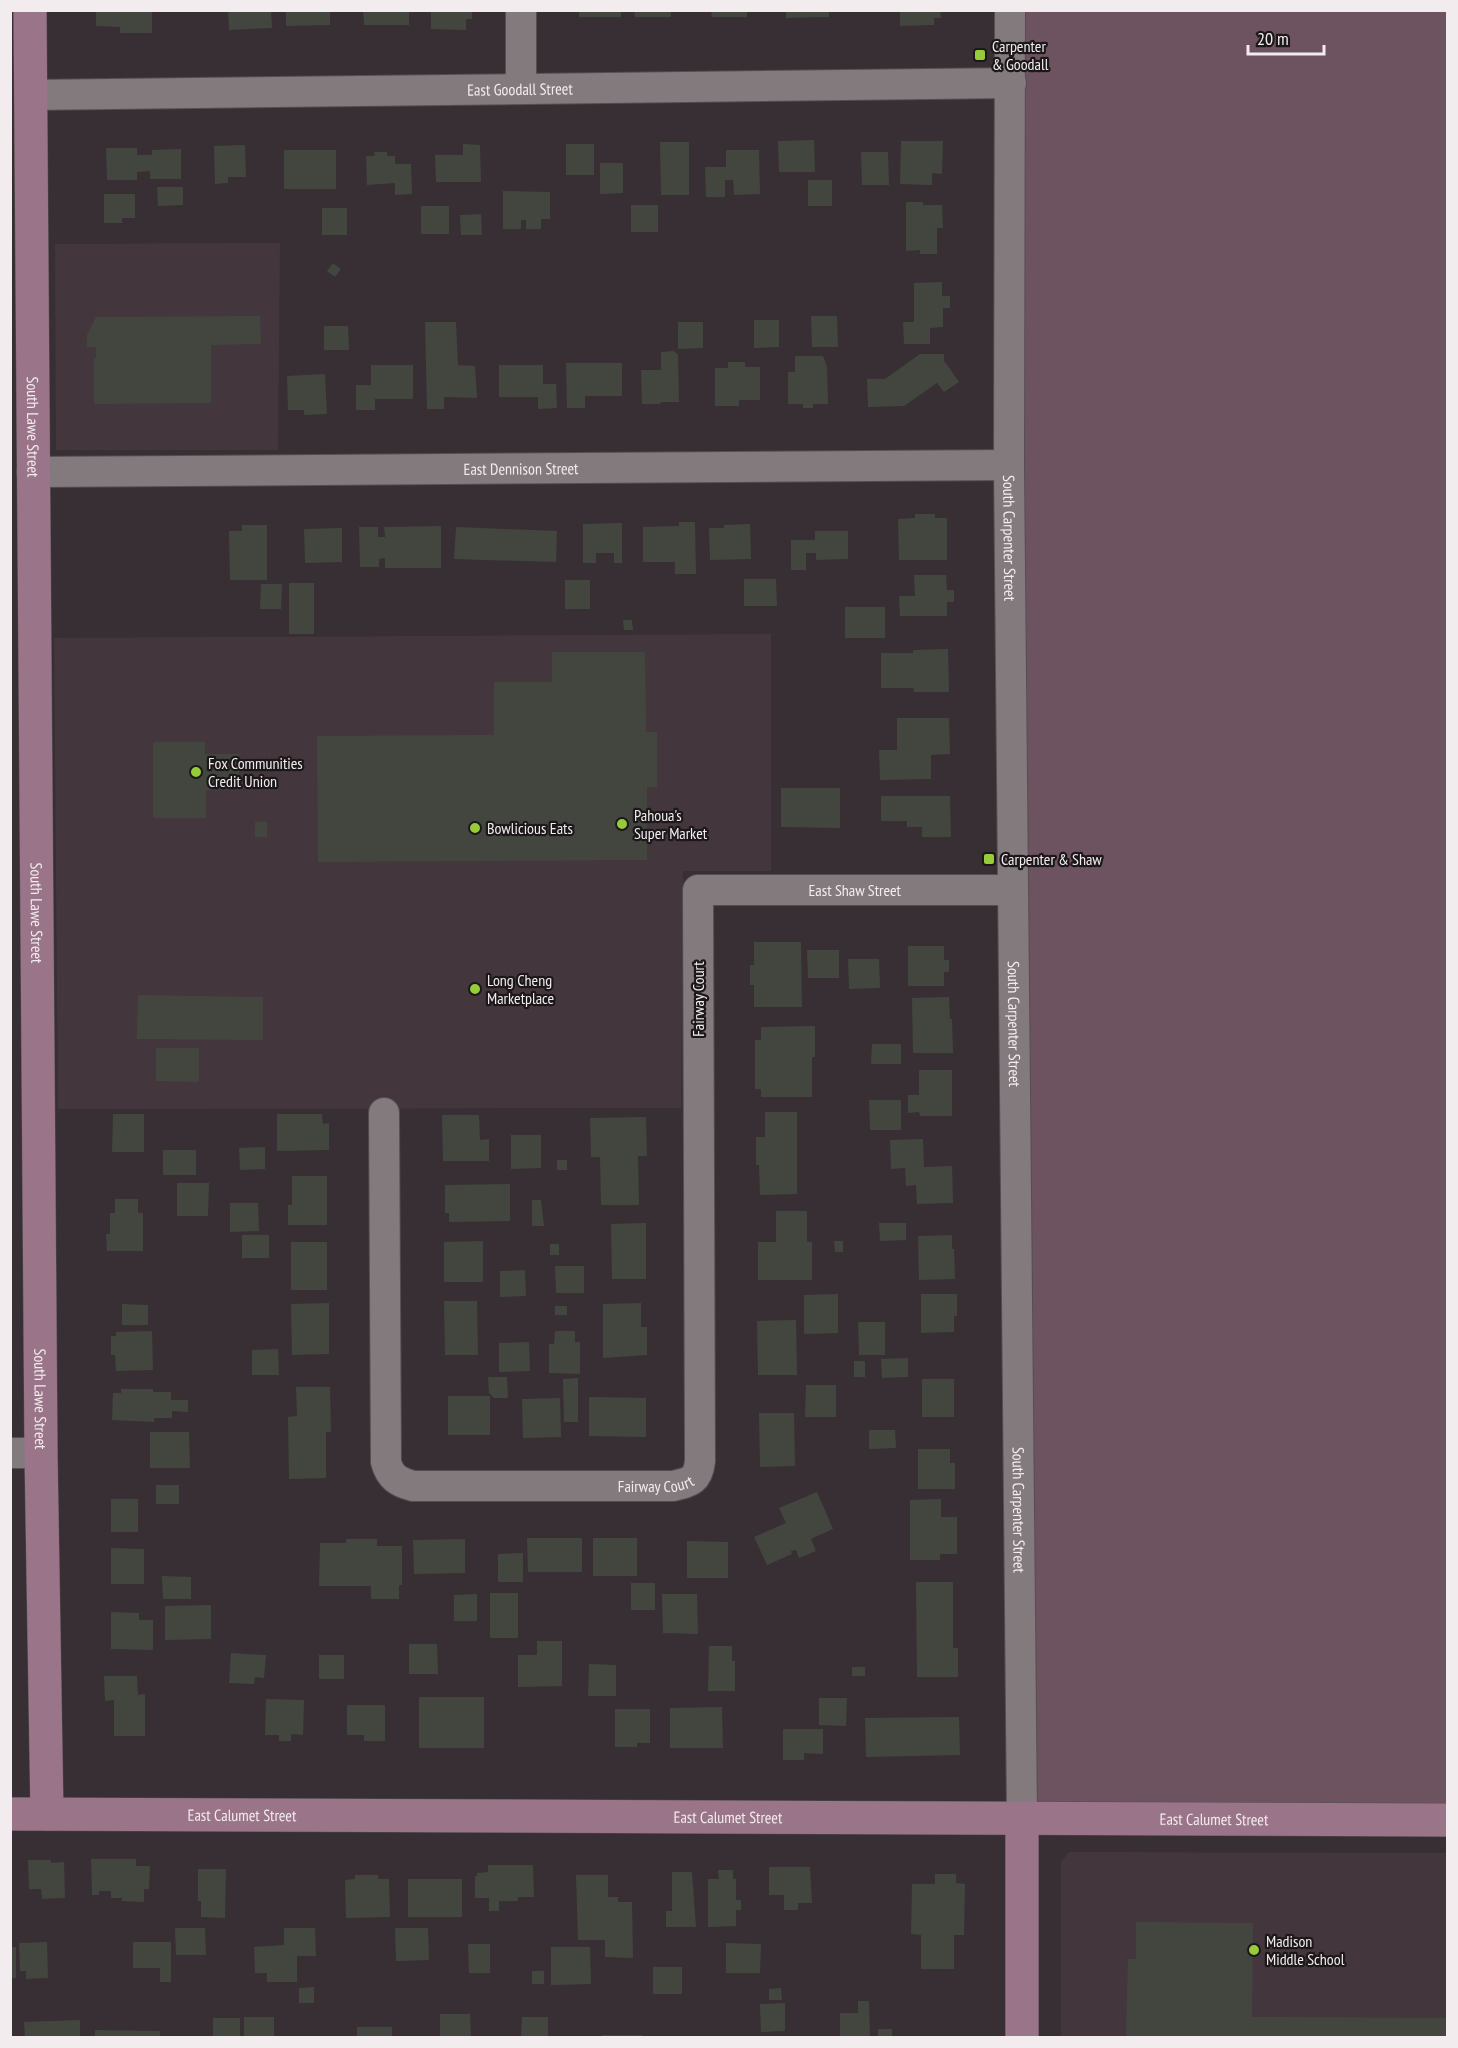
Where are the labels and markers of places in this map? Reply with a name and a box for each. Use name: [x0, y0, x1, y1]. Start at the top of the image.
place label: Carpenter & Goodall: [992, 36, 1049, 74]
marker: Carpenter & Goodall: [973, 48, 987, 62]
place label: Fox Communities Credit Union: [208, 753, 303, 791]
marker: Fox Communities Credit Union: [189, 765, 203, 779]
place label: Pahoua's Super Market: [634, 805, 708, 843]
marker: Pahoua's Super Market: [615, 817, 629, 831]
place label: Bowlicious Eats: [487, 818, 573, 838]
marker: Bowlicious Eats: [468, 821, 482, 835]
place label: Carpenter & Shaw: [1001, 849, 1102, 869]
marker: Carpenter & Shaw: [982, 852, 996, 866]
place label: Long Cheng Marketplace: [487, 970, 554, 1008]
marker: Long Cheng Marketplace: [468, 982, 482, 996]
place label: Madison Middle School: [1266, 1931, 1345, 1969]
marker: Madison Middle School: [1247, 1943, 1261, 1957]

